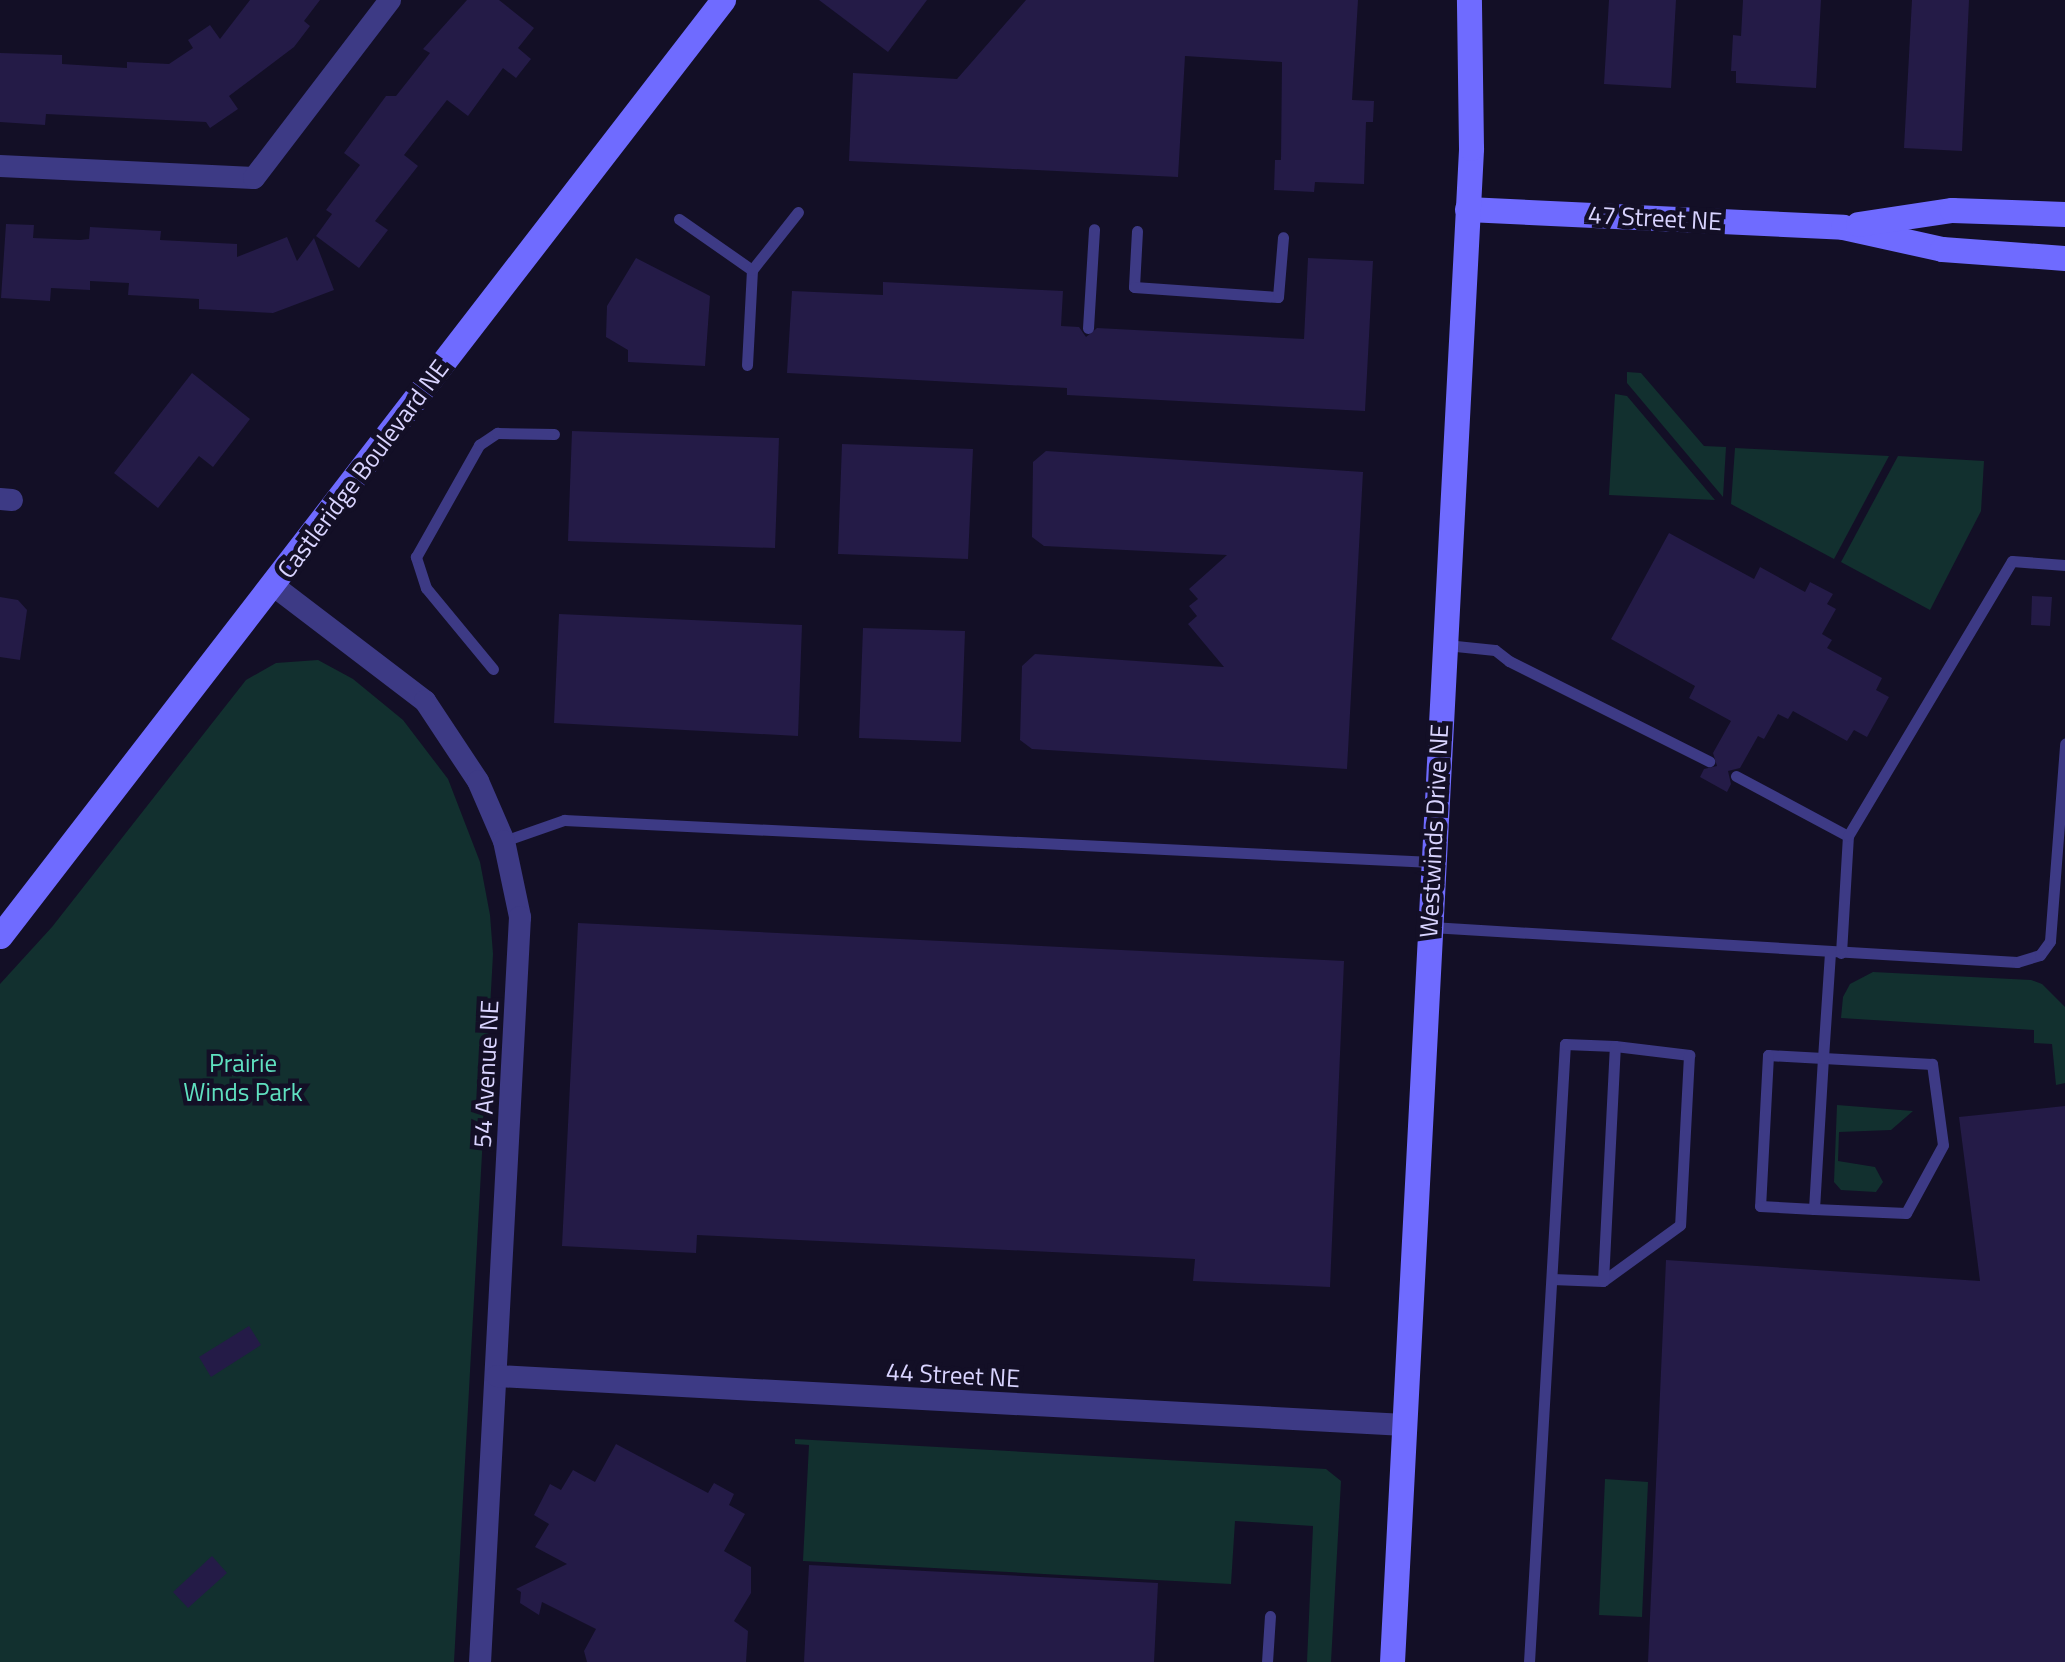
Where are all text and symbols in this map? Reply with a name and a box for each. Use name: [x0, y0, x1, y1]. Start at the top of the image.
street label: 47 Street NE: [1587, 200, 1723, 236]
street label: Castleridge Boulevard NE: [271, 354, 455, 584]
street label: Westwinds Drive NE: [1413, 723, 1455, 939]
street label: 54 Avenue NE: [467, 999, 505, 1149]
park label: Prairie Winds Park: [183, 1049, 303, 1108]
street label: 44 Street NE: [885, 1357, 1021, 1393]

